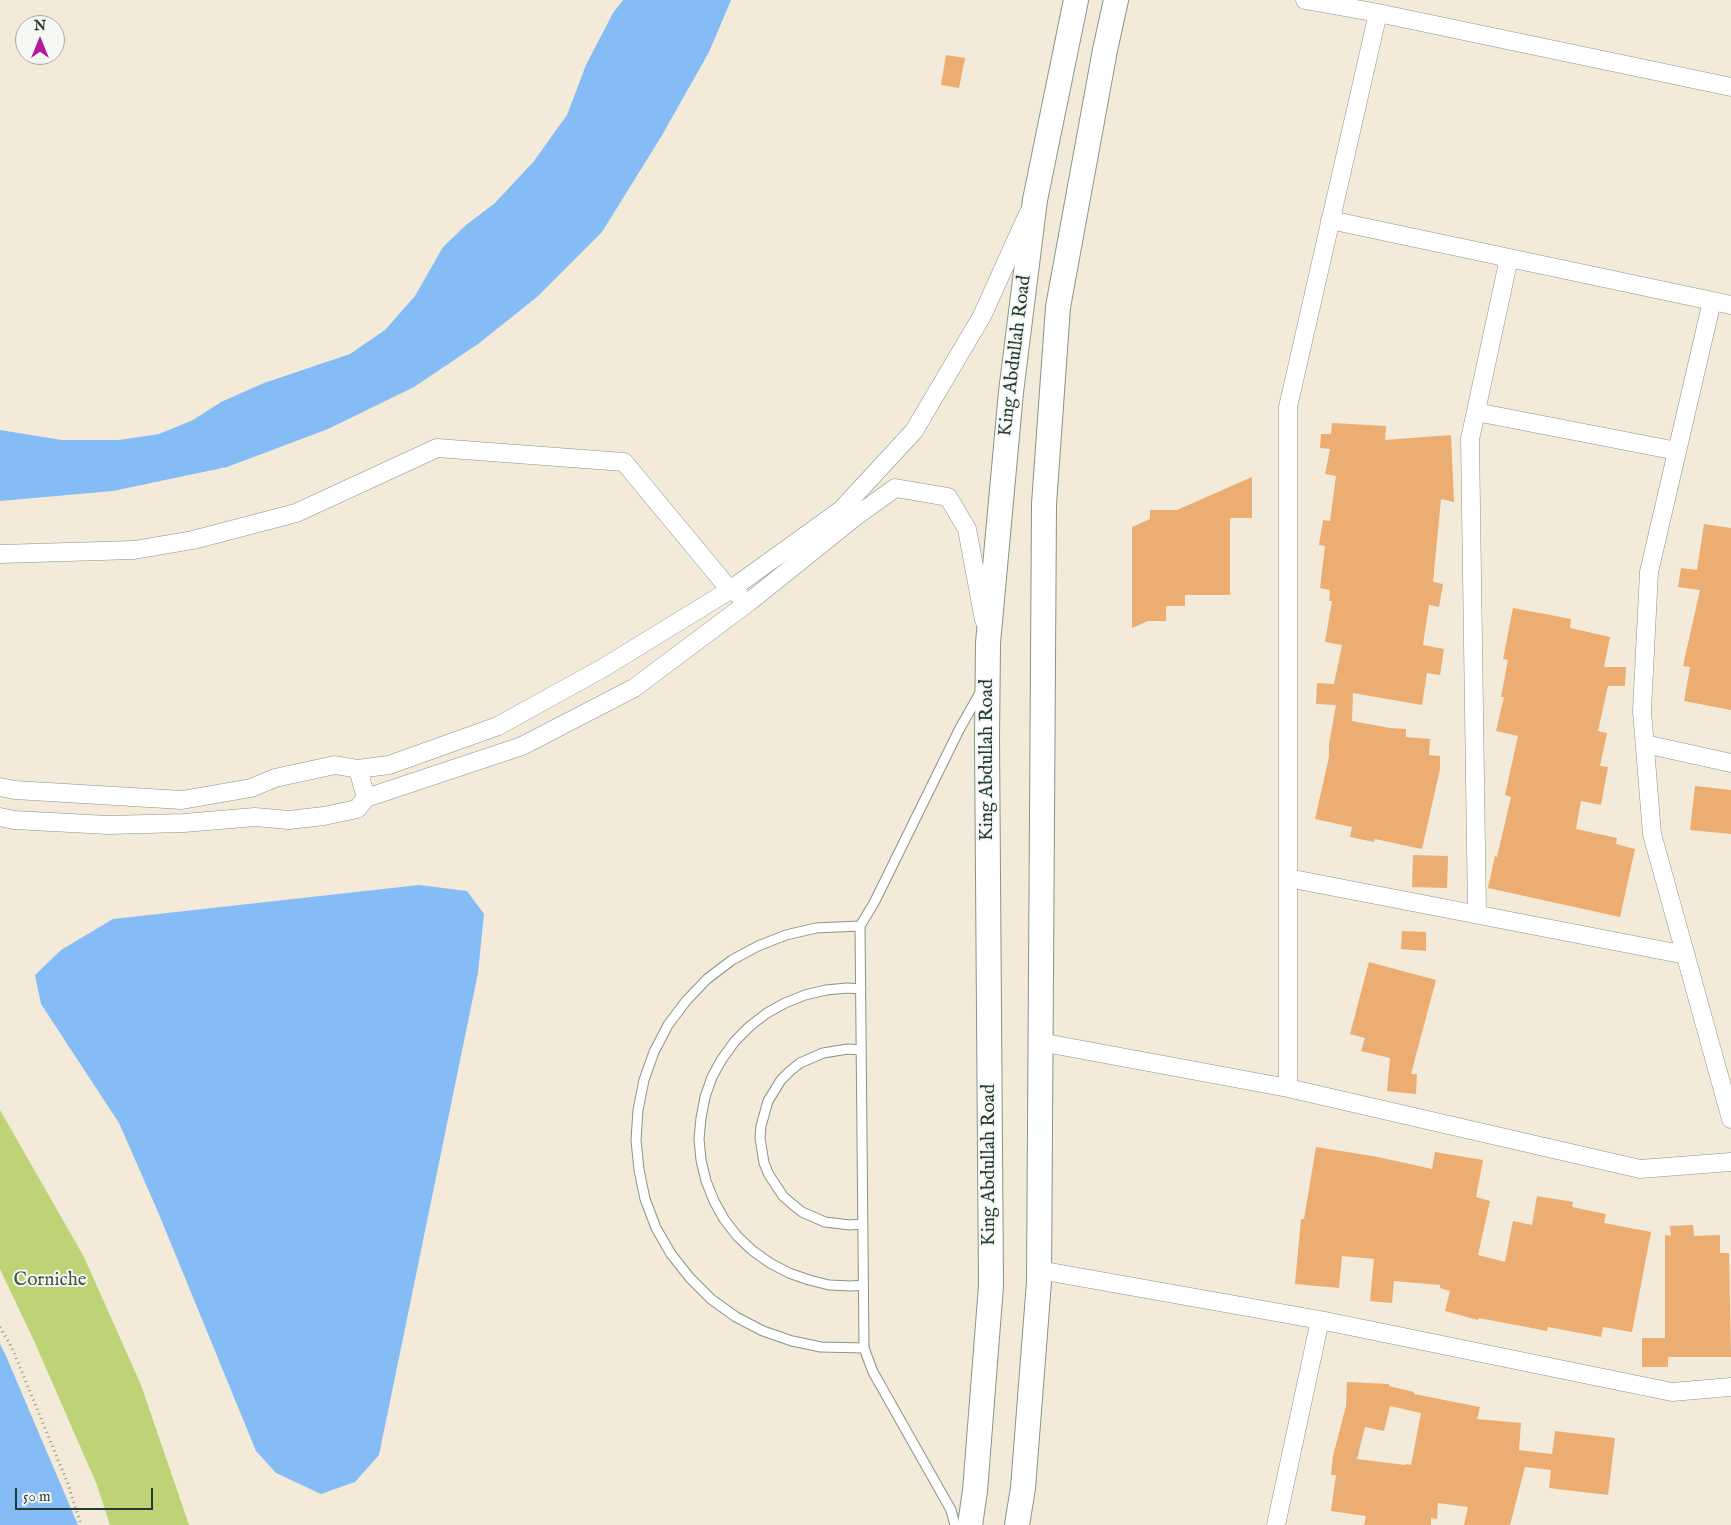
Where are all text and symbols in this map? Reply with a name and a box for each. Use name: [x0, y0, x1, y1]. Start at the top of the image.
north arrow: [15, 15, 65, 65]
text: N: [34, 17, 46, 35]
street label: King Abdullah Road: [995, 274, 1037, 438]
street label: King Abdullah Road: [977, 679, 999, 841]
street label: King Abdullah Road: [979, 1084, 1001, 1246]
park label: Corniche: [14, 1270, 86, 1292]
scale bar: [18, 1478, 155, 1510]
text: 50 m: [23, 1487, 51, 1506]

